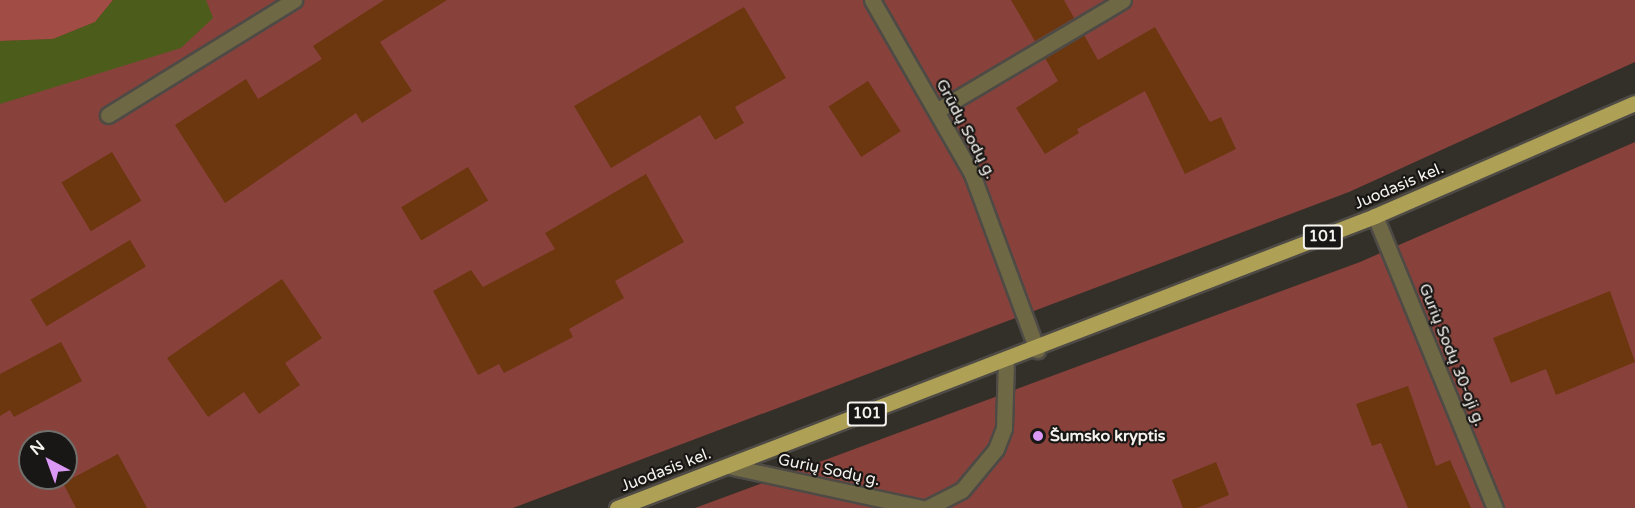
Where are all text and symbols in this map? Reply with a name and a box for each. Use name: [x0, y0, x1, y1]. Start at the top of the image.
street label: Grūdų Sodų g.: [932, 76, 1000, 182]
street label: Juodasis kel.: [1351, 159, 1447, 213]
road number: 101: [1302, 225, 1344, 249]
street label: Gurių Sodų 30-oji g.: [1415, 281, 1489, 429]
road number: 101: [846, 402, 888, 426]
place label: Šumsko kryptis: [1050, 426, 1166, 446]
marker: Šumsko kryptis: [1031, 429, 1045, 443]
north arrow: [18, 430, 78, 490]
text: N: [26, 436, 49, 460]
street label: Juodasis kel.: [618, 444, 714, 496]
street label: Gurių Sodų g.: [776, 450, 882, 490]

